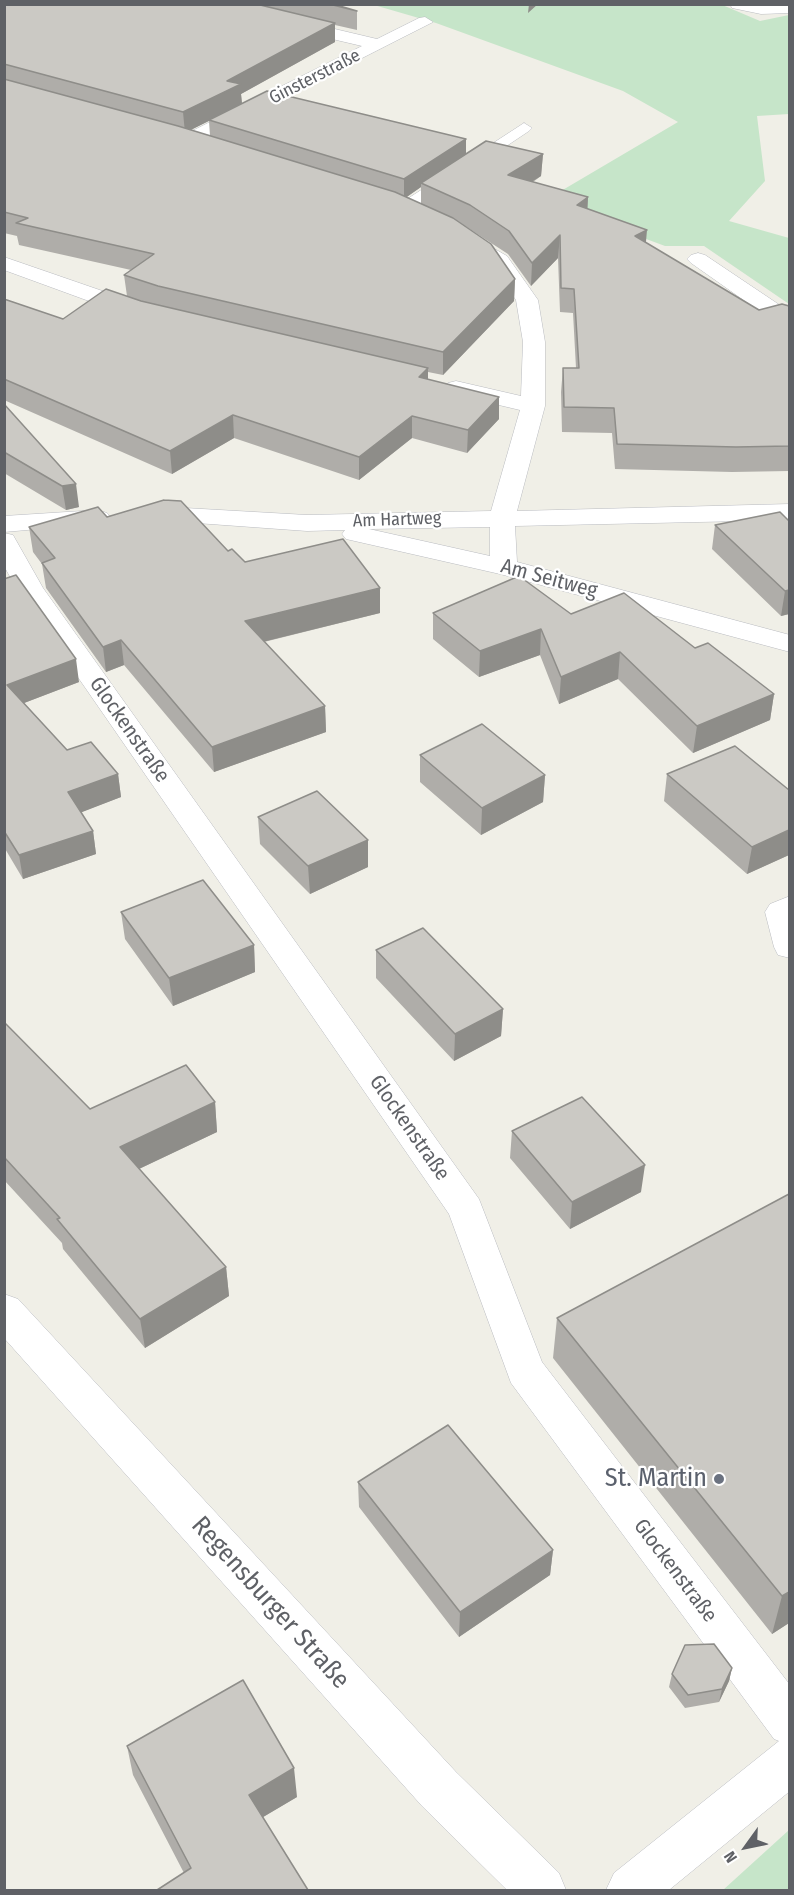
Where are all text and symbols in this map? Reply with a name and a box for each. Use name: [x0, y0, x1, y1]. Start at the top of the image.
street label: Ginsterstraße: [266, 45, 364, 109]
street label: Am Hartweg: [352, 508, 442, 532]
street label: Am Seitweg: [498, 554, 600, 604]
street label: Glockenstraße: [83, 672, 175, 788]
street label: Glockenstraße: [363, 1070, 455, 1186]
place label: St. Martin: [605, 1463, 707, 1495]
marker: St. Martin: [712, 1472, 726, 1486]
street label: Regensburger Straße: [184, 1510, 356, 1696]
street label: Glockenstraße: [628, 1514, 722, 1628]
north arrow: [716, 1817, 776, 1877]
text: N: [720, 1848, 741, 1866]

